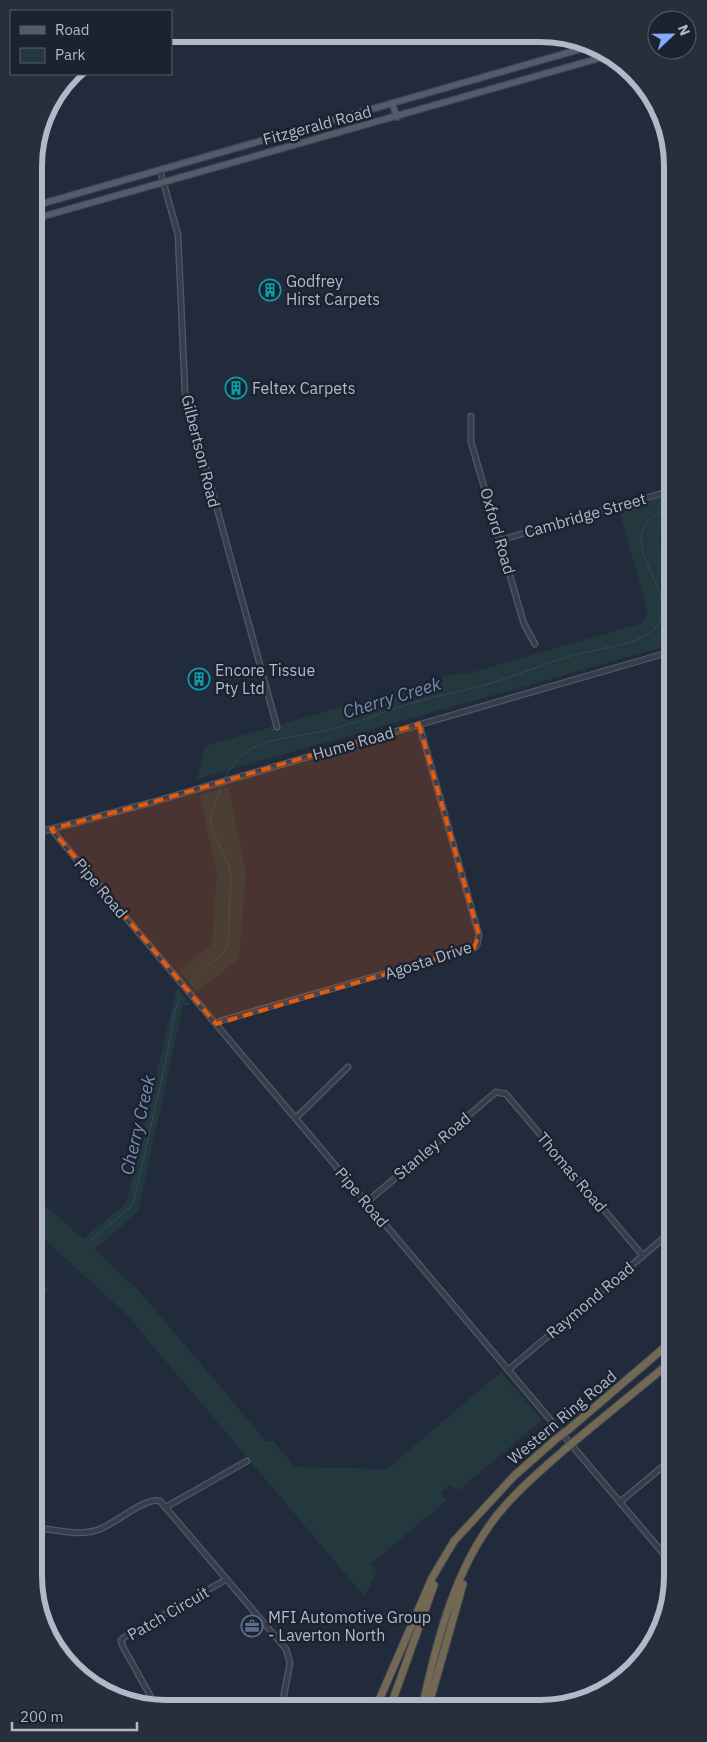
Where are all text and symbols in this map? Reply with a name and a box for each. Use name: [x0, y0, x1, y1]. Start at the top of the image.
legend: [10, 10, 172, 75]
north arrow: [647, 10, 697, 60]
text: Road: [55, 20, 90, 39]
text: N: [674, 22, 694, 38]
text: Park: [55, 45, 85, 64]
street label: Fitzgerald Road: [260, 101, 374, 149]
place label: Godfrey Hirst Carpets: [286, 271, 380, 309]
building icon: Godfrey Hirst Carpets: [258, 278, 282, 302]
building icon: Feltex Carpets: [224, 376, 248, 400]
place label: Feltex Carpets: [252, 378, 355, 398]
street label: Gilbertson Road: [177, 393, 225, 509]
street label: Oxford Road: [476, 485, 520, 577]
street label: Cambridge Street: [522, 488, 648, 542]
place label: Encore Tissue Pty Ltd: [215, 660, 315, 698]
building icon: Encore Tissue Pty Ltd: [187, 667, 211, 691]
water label: Cherry Creek: [340, 671, 444, 723]
street label: Hume Road: [310, 722, 396, 764]
street label: Pipe Road: [70, 854, 132, 922]
street label: Agosta Drive: [382, 936, 474, 983]
water label: Cherry Creek: [115, 1072, 160, 1177]
street label: Stanley Road: [390, 1108, 474, 1184]
street label: Thomas Road: [533, 1128, 611, 1216]
street label: Pipe Road: [331, 1163, 393, 1231]
street label: Raymond Road: [542, 1258, 638, 1342]
street label: Western Ring Road: [504, 1366, 620, 1468]
street label: Patch Circuit: [124, 1582, 212, 1644]
place label: MFI Automotive Group - Laverton North: [268, 1607, 431, 1645]
office icon: MFI Automotive Group - Laverton North: [240, 1614, 264, 1638]
scale bar: [12, 1700, 138, 1732]
text: 200 m: [20, 1707, 64, 1726]

